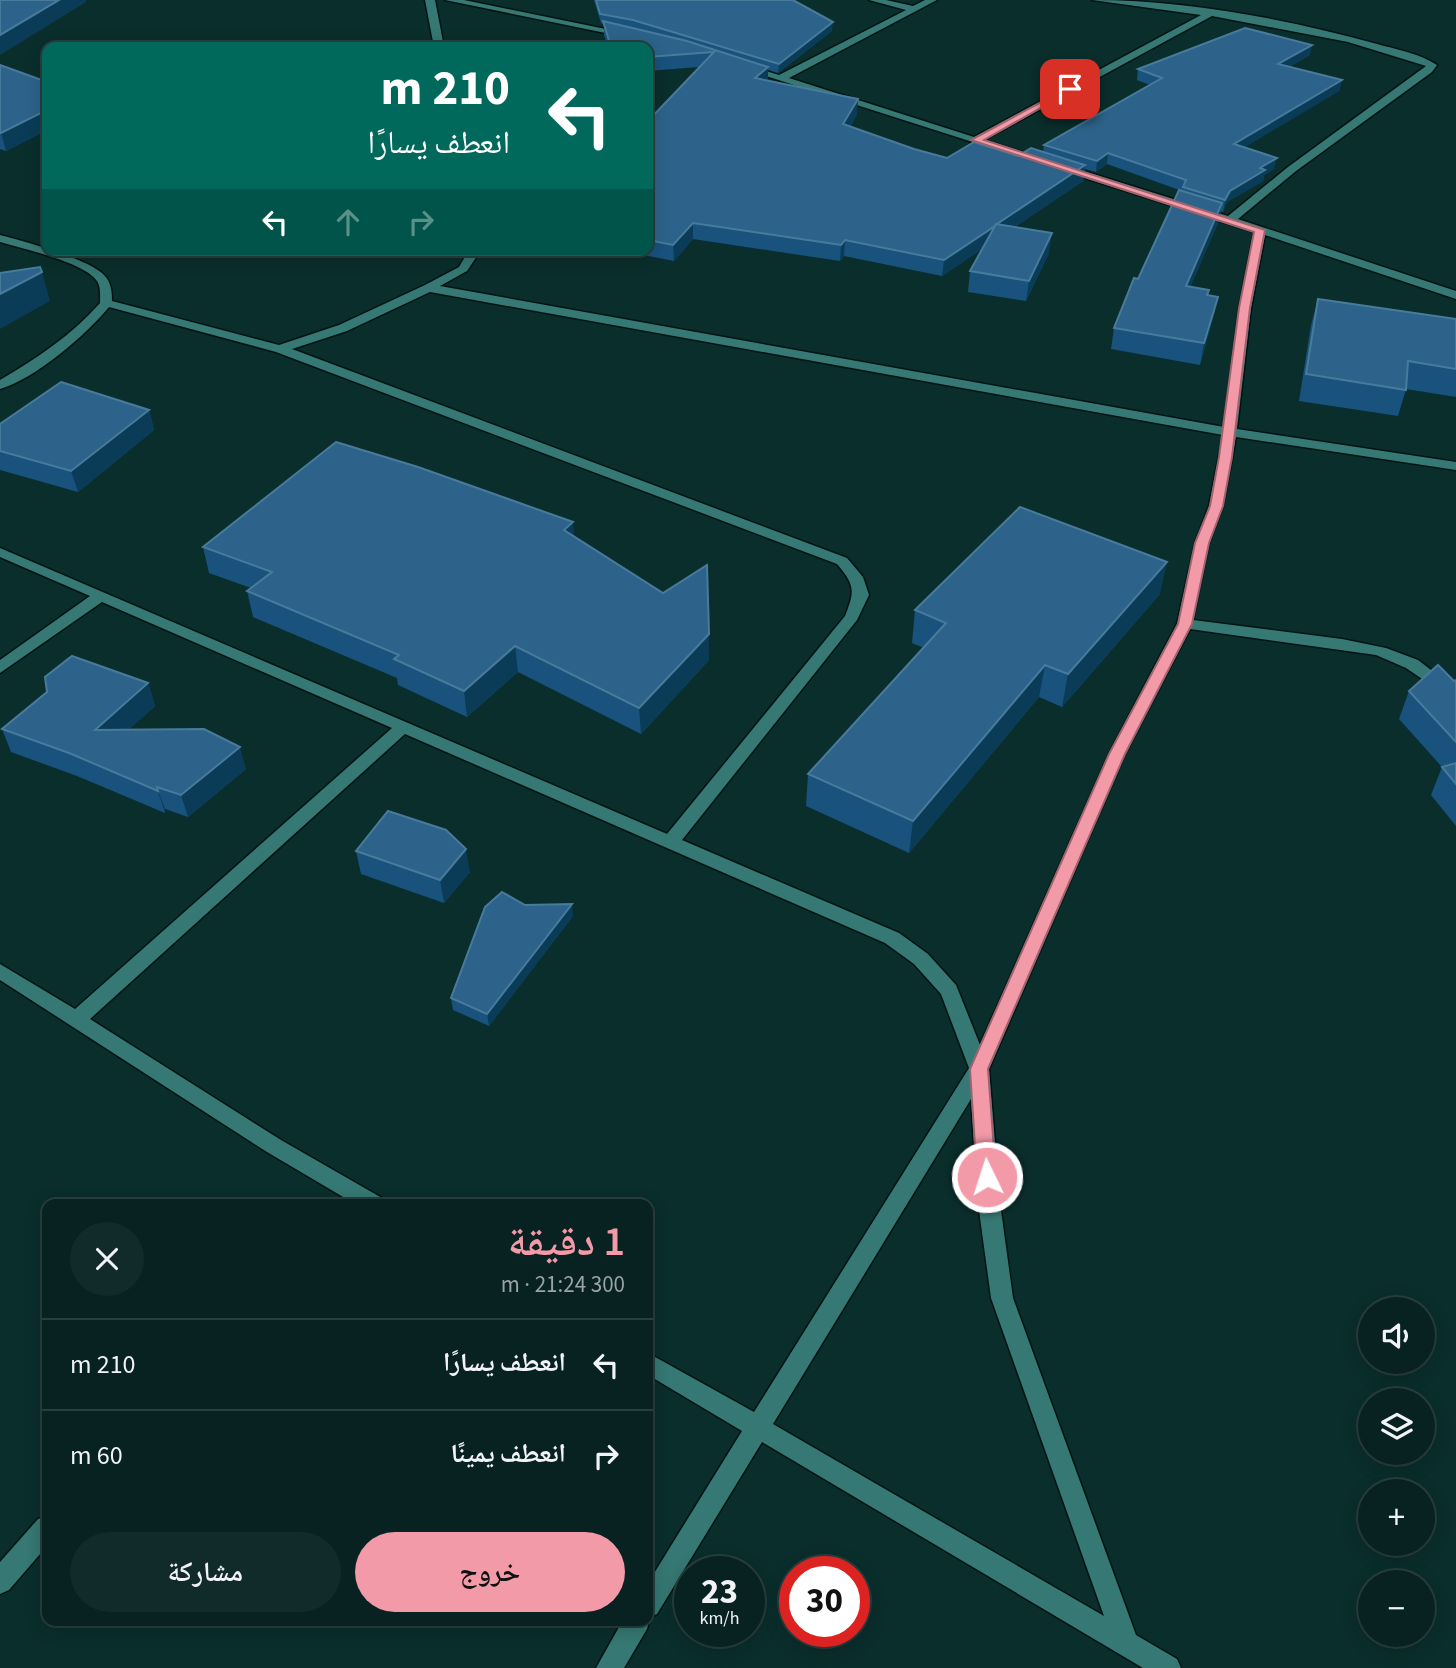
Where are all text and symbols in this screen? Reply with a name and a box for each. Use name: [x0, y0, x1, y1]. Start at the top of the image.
text: 210 m: [381, 54, 510, 124]
pin: [1040, 59, 1100, 119]
icon: left: [534, 70, 625, 161]
icon: arrive: [1051, 70, 1089, 108]
text: انعطف يسارًا: [367, 120, 510, 166]
icon: left: [256, 203, 294, 241]
icon: ahead: [329, 203, 367, 241]
icon: right: [402, 203, 440, 241]
position arrow: [950, 1140, 1024, 1214]
text: 1 دقيقة: [508, 1212, 625, 1272]
button: close: [70, 1222, 144, 1296]
text: 300 m · 21:24: [501, 1268, 625, 1301]
map controls: [1358, 1297, 1435, 1647]
button: sound: [1358, 1297, 1435, 1374]
text: انعطف يسارًا: [443, 1344, 566, 1381]
text: 210 m: [70, 1346, 136, 1383]
icon: left: [587, 1346, 625, 1384]
button: layers: [1358, 1388, 1435, 1465]
text: انعطف يمينًا: [451, 1435, 566, 1472]
text: 60 m: [70, 1437, 123, 1474]
icon: right: [587, 1437, 625, 1475]
button: +: [1358, 1479, 1435, 1556]
button: مشاركة: [70, 1532, 341, 1612]
button: خروج: [355, 1532, 625, 1612]
speed limit sign: 30: [779, 1556, 870, 1647]
text: 23: [701, 1567, 738, 1617]
button: −: [1358, 1570, 1435, 1647]
text: km/h: [700, 1606, 739, 1631]

